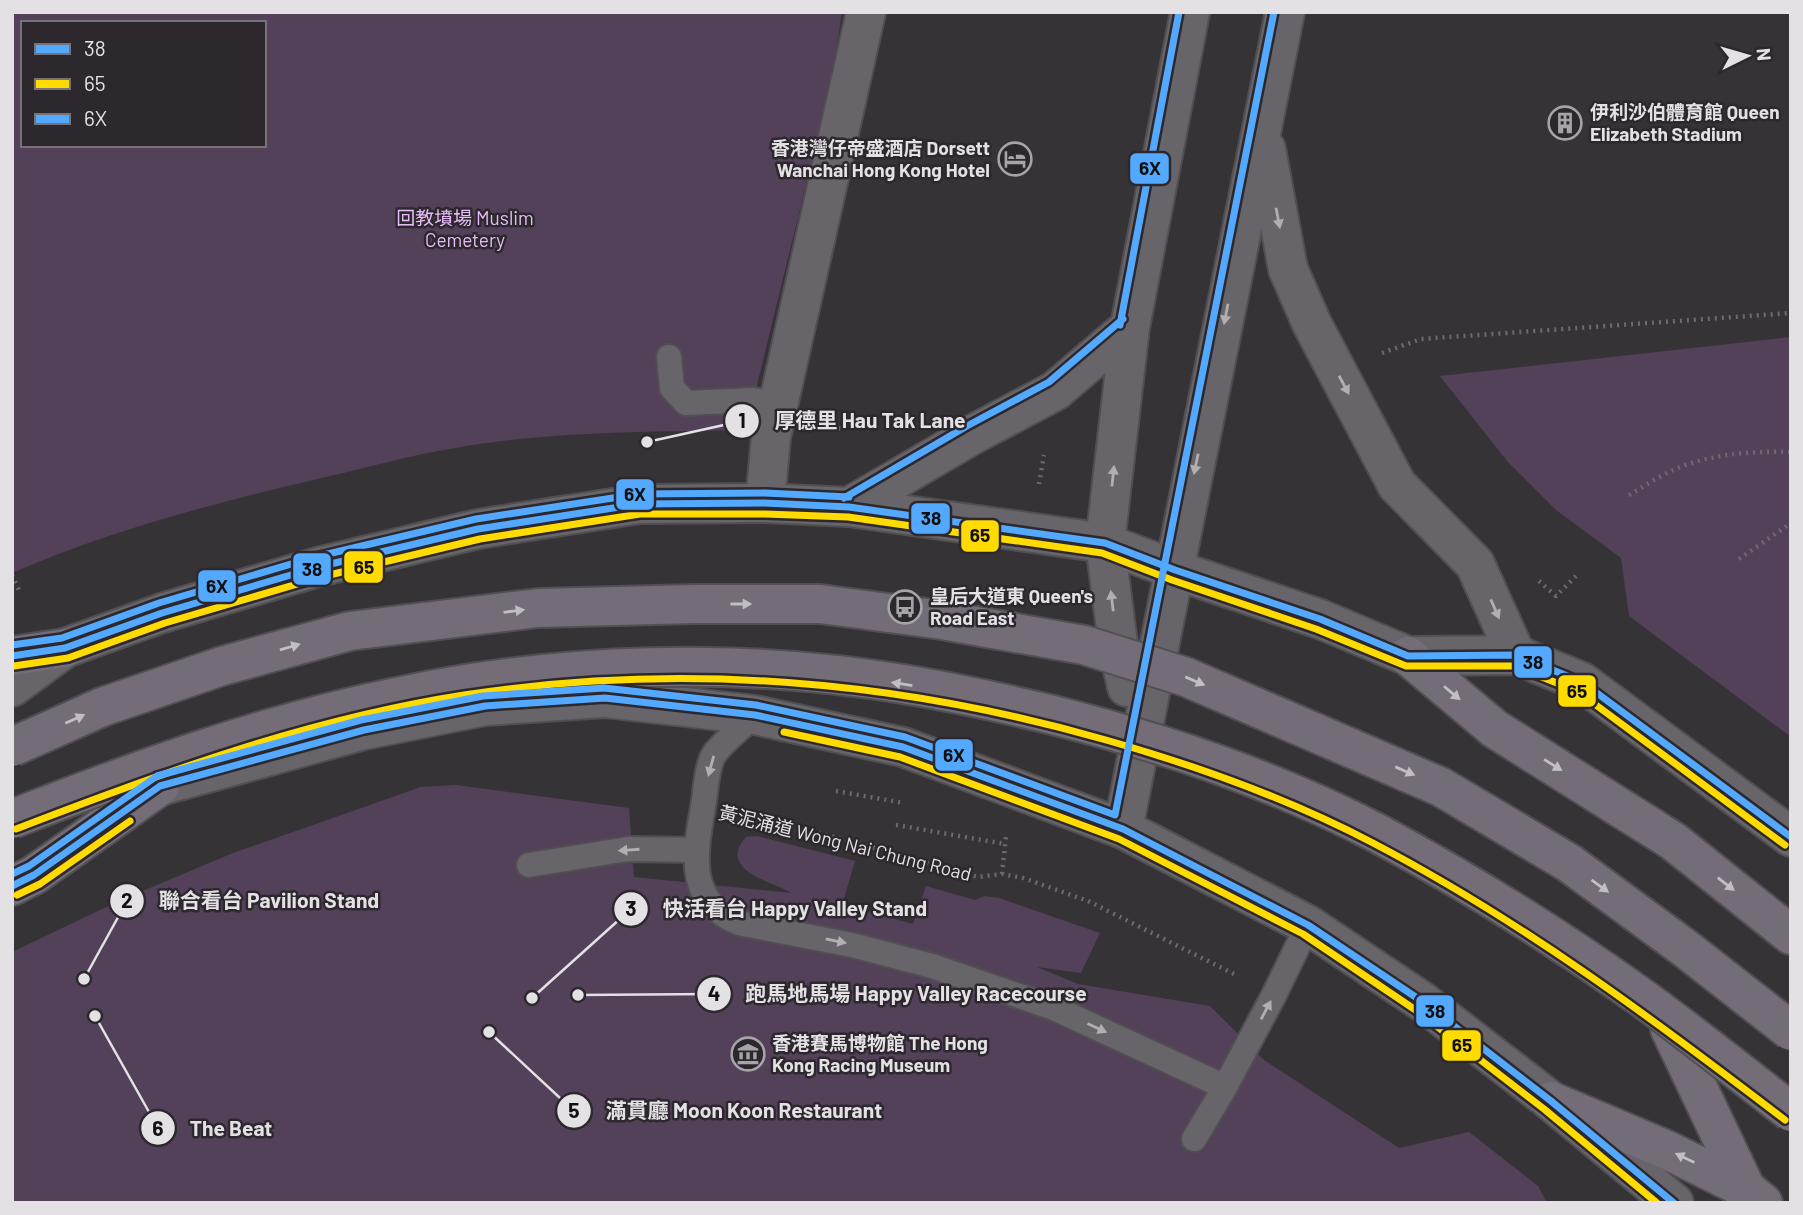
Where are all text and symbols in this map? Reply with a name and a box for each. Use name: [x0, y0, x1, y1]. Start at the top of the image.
legend: [21, 21, 266, 147]
north arrow: [1712, 21, 1782, 91]
text: 38: [84, 35, 106, 60]
text: N: [1752, 47, 1776, 62]
text: 65: [84, 70, 106, 95]
place label: 伊利沙伯體育館 Queen Elizabeth Stadium: [1590, 100, 1780, 145]
building icon: 伊利沙伯體育館 Queen Elizabeth Stadium: [1546, 104, 1584, 142]
text: 6X: [84, 105, 107, 130]
place label: 香港灣仔帝盛酒店 Dorsett Wanchai Hong Kong Hotel: [771, 136, 990, 181]
hotel icon: 香港灣仔帝盛酒店 Dorsett Wanchai Hong Kong Hotel: [996, 140, 1034, 178]
line badge: 6X: [1129, 152, 1170, 185]
text: 6X: [1139, 156, 1161, 179]
park label: 回教墳場 Muslim Cemetery: [396, 206, 534, 251]
one-way arrow: [1273, 207, 1284, 229]
one-way arrow: [1220, 303, 1231, 325]
one-way arrow: [1337, 375, 1349, 395]
callout: 厚德里 Hau Tak Lane: [725, 400, 979, 442]
text: 1: [738, 407, 746, 432]
text: 厚德里 Hau Tak Lane: [774, 407, 966, 432]
one-way arrow: [1191, 453, 1202, 475]
one-way arrow: [1108, 464, 1119, 486]
line badge: 6X: [615, 478, 655, 511]
text: 6X: [624, 482, 646, 505]
line badge: 38: [910, 502, 951, 535]
text: 38: [921, 506, 941, 529]
line badge: 65: [960, 519, 1000, 553]
text: 65: [970, 523, 990, 546]
line badge: 65: [343, 550, 384, 584]
line badge: 38: [292, 552, 332, 586]
text: 65: [354, 555, 374, 578]
text: 38: [302, 557, 322, 580]
line badge: 6X: [197, 569, 237, 603]
text: 6X: [206, 574, 228, 597]
place label: 皇后大道東 Queen's Road East: [930, 584, 1093, 629]
bus stop icon: 皇后大道東 Queen's Road East: [886, 588, 924, 626]
one-way arrow: [1107, 590, 1118, 612]
one-way arrow: [731, 598, 753, 610]
one-way arrow: [1490, 599, 1501, 620]
one-way arrow: [503, 605, 525, 616]
one-way arrow: [280, 642, 301, 652]
line badge: 38: [1513, 645, 1553, 679]
text: 38: [1523, 650, 1543, 673]
line badge: 65: [1557, 674, 1597, 708]
one-way arrow: [1185, 676, 1206, 687]
one-way arrow: [891, 678, 913, 689]
text: 65: [1567, 679, 1587, 702]
one-way arrow: [1442, 685, 1460, 700]
one-way arrow: [64, 713, 85, 724]
line badge: 6X: [934, 738, 974, 772]
text: 6X: [943, 743, 965, 766]
one-way arrow: [705, 755, 716, 777]
one-way arrow: [1543, 759, 1562, 772]
one-way arrow: [1394, 766, 1415, 777]
street label: 黃泥涌道 Wong Nai Chung Road: [716, 800, 974, 885]
one-way arrow: [618, 845, 640, 856]
one-way arrow: [1717, 876, 1735, 891]
one-way arrow: [1591, 878, 1609, 892]
callout: 聯合看台 Pavilion Stand: [109, 880, 393, 922]
text: 2: [121, 887, 133, 912]
text: 聯合看台 Pavilion Stand: [159, 887, 379, 912]
callout: 快活看台 Happy Valley Stand: [614, 888, 941, 930]
text: 3: [625, 895, 637, 920]
text: 快活看台 Happy Valley Stand: [663, 895, 927, 920]
one-way arrow: [825, 936, 847, 947]
callout: 跑馬地馬場 Happy Valley Racecourse: [697, 973, 1101, 1015]
text: 4: [708, 980, 720, 1005]
text: 跑馬地馬場 Happy Valley Racecourse: [745, 980, 1087, 1005]
line badge: 38: [1415, 994, 1455, 1028]
text: 38: [1425, 999, 1445, 1022]
one-way arrow: [1260, 1000, 1272, 1020]
one-way arrow: [1087, 1023, 1107, 1034]
line badge: 65: [1441, 1029, 1482, 1062]
place label: 香港賽馬博物館 The Hong Kong Racing Museum: [772, 1031, 988, 1076]
text: 65: [1452, 1033, 1472, 1056]
museum icon: 香港賽馬博物館 The Hong Kong Racing Museum: [729, 1035, 767, 1073]
callout: 滿貫廳 Moon Koon Restaurant: [557, 1090, 896, 1132]
text: 5: [568, 1097, 580, 1122]
text: 滿貫廳 Moon Koon Restaurant: [606, 1097, 882, 1122]
callout: The Beat: [141, 1107, 286, 1149]
text: 6: [152, 1115, 164, 1140]
text: The Beat: [190, 1115, 272, 1140]
one-way arrow: [1675, 1153, 1695, 1164]

